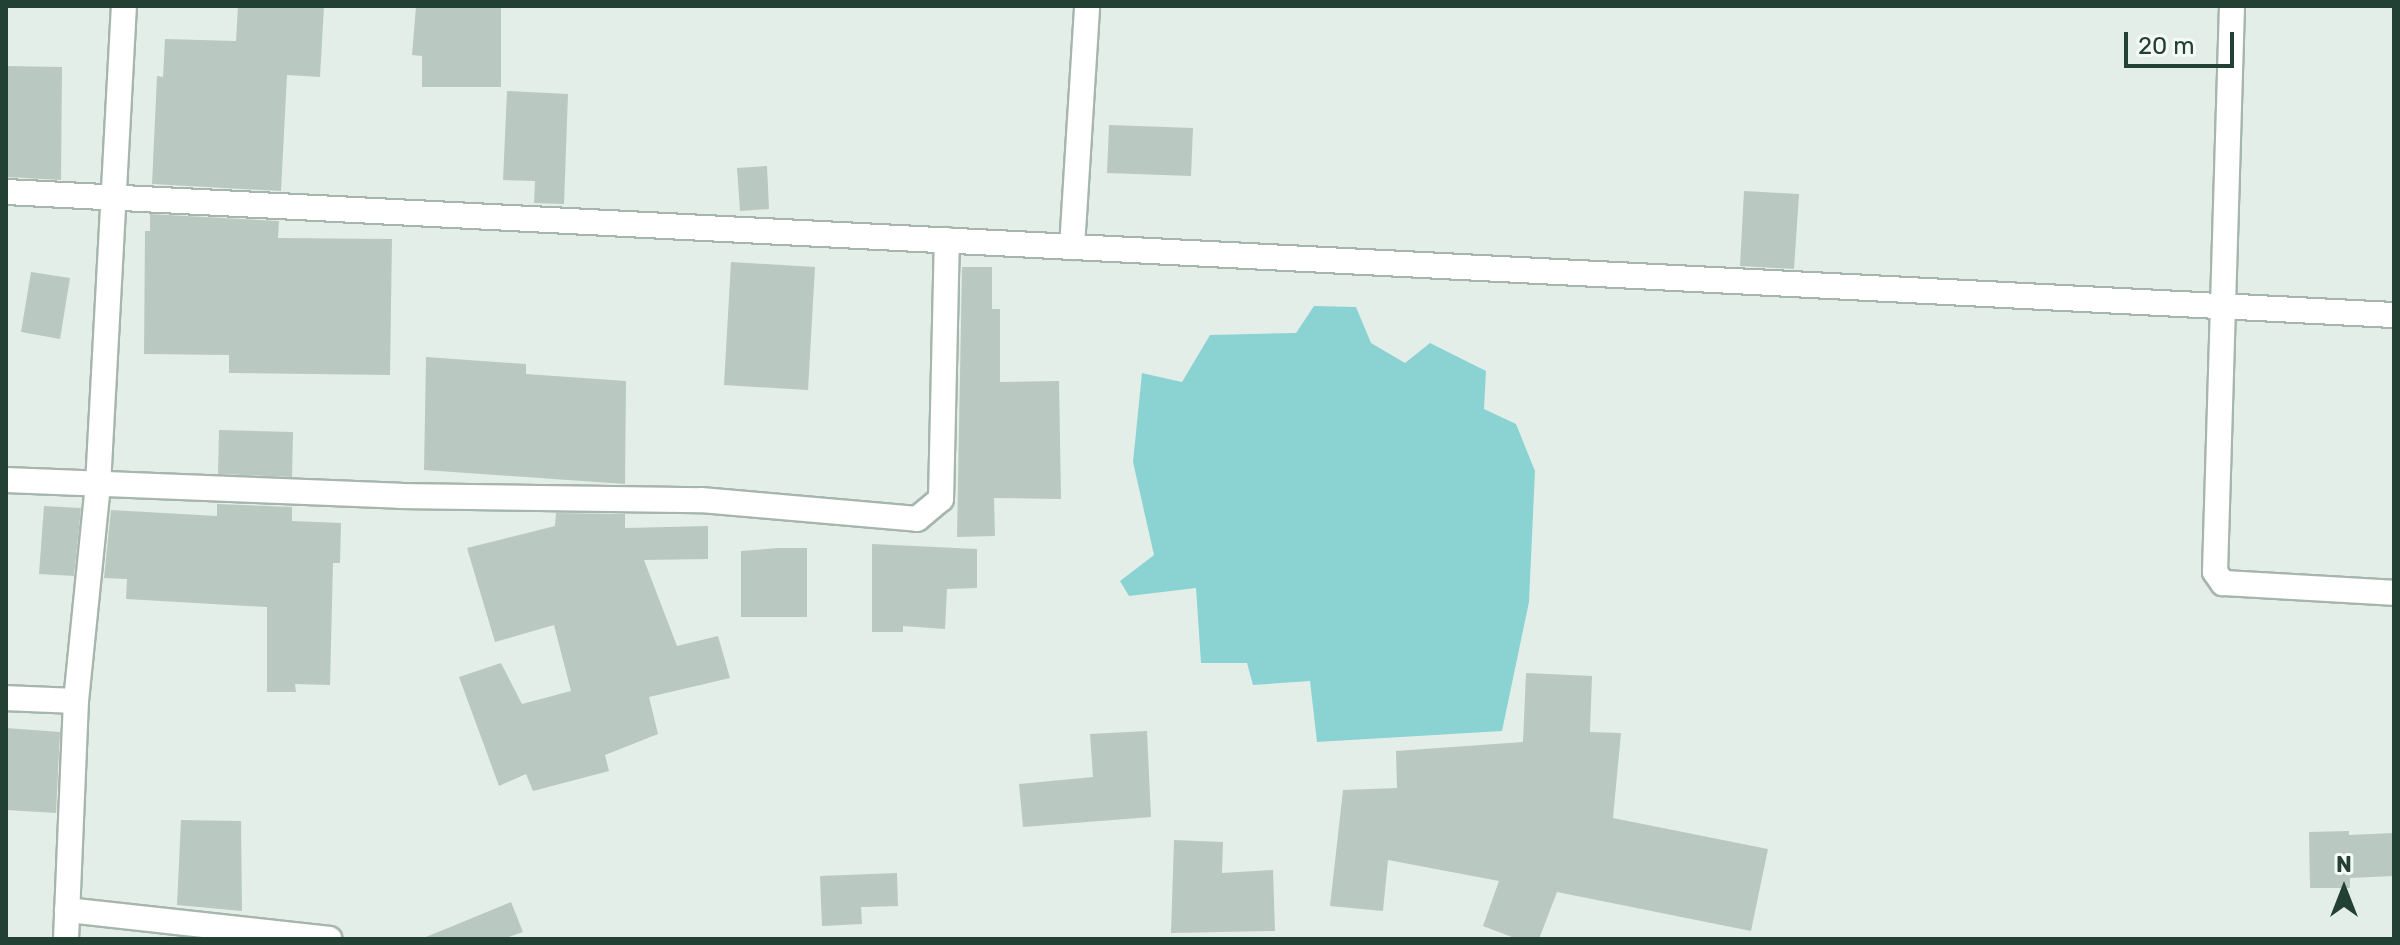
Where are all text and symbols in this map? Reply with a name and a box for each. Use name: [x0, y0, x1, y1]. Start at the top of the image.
scale bar: [2128, 16, 2238, 66]
text: 20 m: [2138, 32, 2195, 60]
north arrow: [2304, 849, 2384, 929]
text: N: [2336, 851, 2352, 878]

